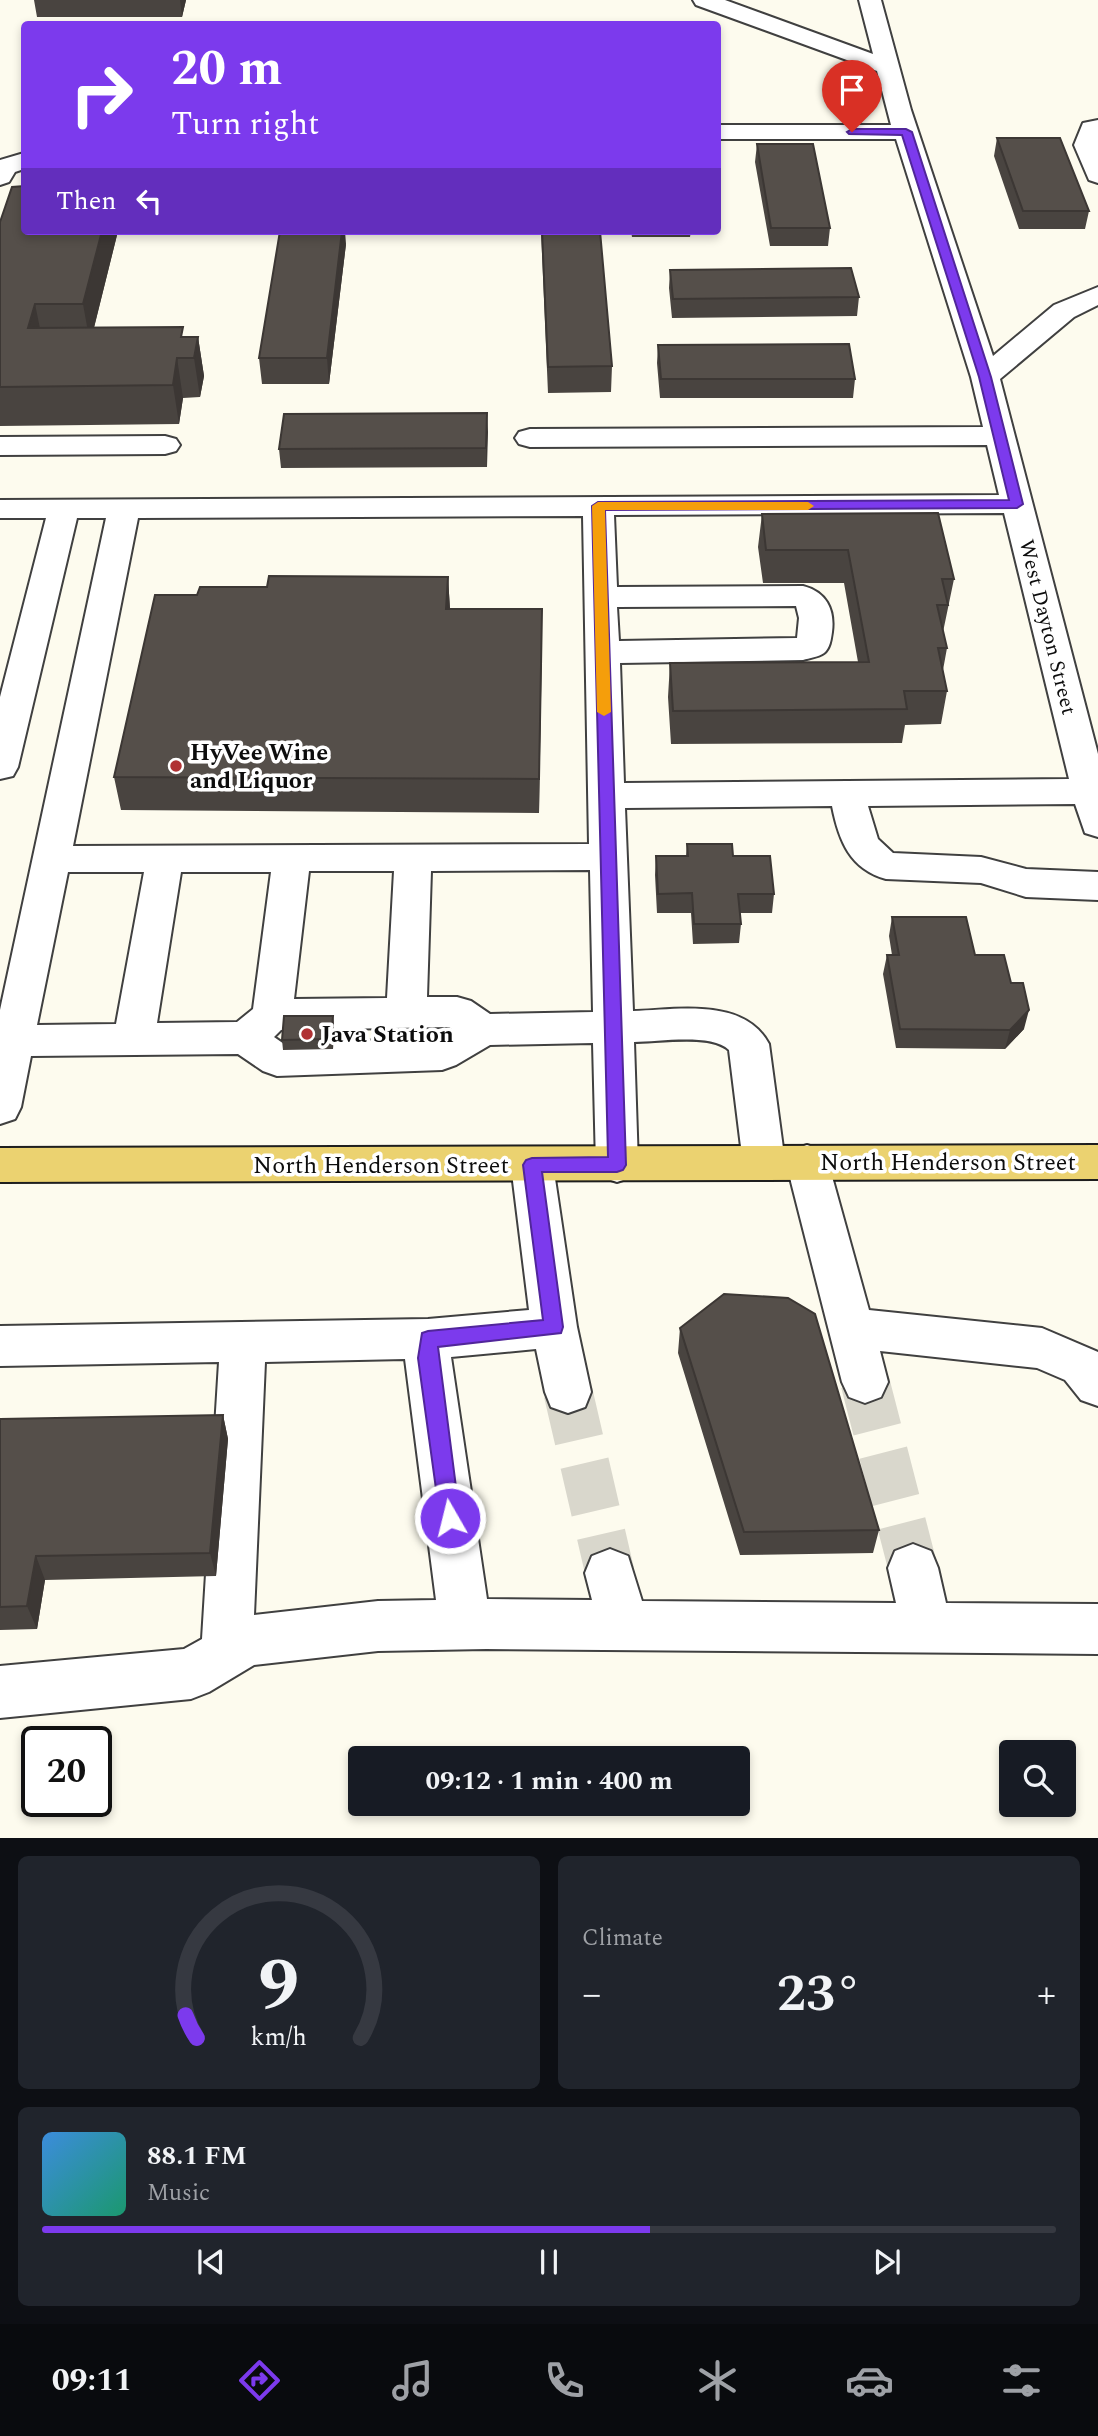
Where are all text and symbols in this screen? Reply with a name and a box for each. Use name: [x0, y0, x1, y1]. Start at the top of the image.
text: 20 m: [171, 32, 282, 107]
icon: right: [56, 49, 147, 140]
pin: [822, 60, 882, 132]
icon: arrive: [833, 71, 871, 109]
text: Turn right: [171, 100, 319, 149]
text: Then: [56, 181, 116, 221]
icon: left: [130, 182, 168, 220]
street label: West Dayton Street: [1010, 536, 1084, 718]
place label: HyVee Wine and Liquor: [190, 735, 328, 799]
marker: HyVee Wine and Liquor: [168, 758, 184, 774]
place label: Java Station: [321, 1017, 454, 1053]
marker: Java Station: [299, 1026, 315, 1042]
street label: North Henderson Street: [820, 1145, 1076, 1181]
street label: North Henderson Street: [253, 1148, 509, 1184]
position arrow: [413, 1481, 487, 1555]
speed limit sign: 20: [21, 1726, 112, 1817]
map controls: [999, 1740, 1076, 1817]
button: search: [999, 1740, 1076, 1817]
text: 09:12 · 1 min · 400 m: [425, 1761, 673, 1801]
text: Climate: [582, 1921, 663, 1956]
text: 9: [259, 1932, 299, 2043]
text: 23°: [777, 1955, 861, 2034]
text: −: [582, 1966, 601, 2024]
text: +: [1037, 1966, 1056, 2024]
text: km/h: [251, 2019, 307, 2057]
text: 88.1 FM: [147, 2136, 247, 2176]
text: Music: [147, 2176, 210, 2211]
icon: previous: [192, 2243, 230, 2281]
icon: pause: [530, 2243, 568, 2281]
icon: next: [868, 2243, 906, 2281]
text: 09:11: [52, 2356, 132, 2405]
icon: directions: [235, 2356, 284, 2405]
icon: music: [388, 2356, 437, 2405]
icon: phone: [540, 2356, 589, 2405]
icon: climate: [693, 2356, 742, 2405]
icon: car: [845, 2356, 894, 2405]
icon: filters: [997, 2356, 1046, 2405]

